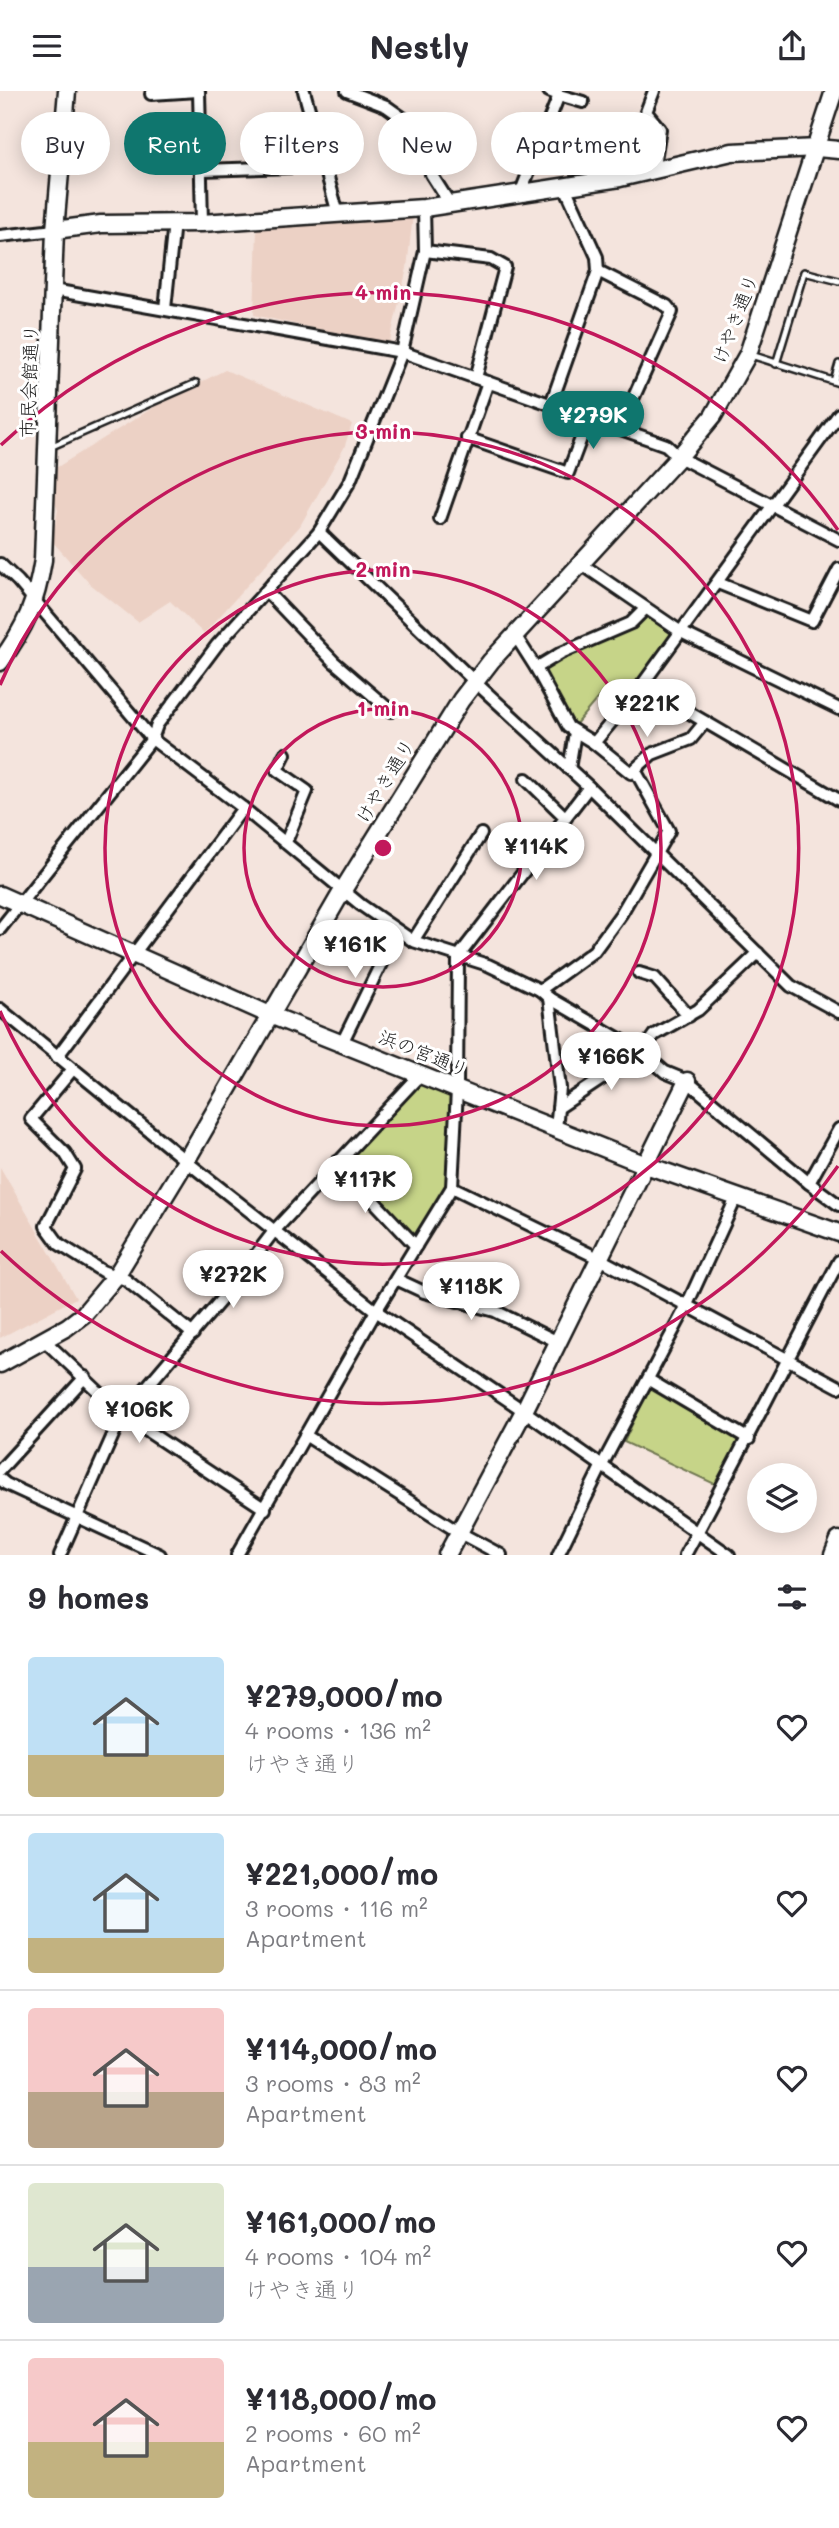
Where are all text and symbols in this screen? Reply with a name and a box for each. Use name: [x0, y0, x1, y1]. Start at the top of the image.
text: Nestly: [370, 25, 469, 67]
icon: menu: [28, 27, 66, 65]
icon: share: [773, 27, 811, 65]
chip: Buy: [21, 112, 110, 175]
chip: Rent: [124, 112, 226, 175]
chip: Filters: [240, 112, 364, 175]
chip: New: [378, 112, 477, 175]
chip: Apartment: [491, 112, 666, 175]
street label: けやき通り: [706, 270, 763, 368]
text: 4 min: [355, 278, 411, 305]
street label: 市民会館通り: [14, 324, 43, 438]
pin: ¥279K: [544, 391, 642, 451]
text: ¥279K: [558, 399, 628, 429]
text: 3 min: [355, 417, 411, 444]
text: 2 min: [355, 555, 411, 582]
pin: ¥221K: [598, 679, 696, 739]
text: ¥221K: [614, 687, 680, 717]
text: 1 min: [357, 694, 409, 721]
street label: けやき通り: [349, 734, 420, 828]
pin: ¥114K: [487, 823, 585, 882]
text: ¥114K: [503, 830, 569, 860]
centre of rings: [371, 836, 395, 860]
pin: ¥161K: [306, 921, 404, 980]
text: ¥161K: [323, 928, 387, 958]
street label: 浜の宮通り: [375, 1023, 473, 1082]
pin: ¥166K: [562, 1033, 660, 1092]
text: ¥166K: [577, 1040, 645, 1070]
pin: ¥117K: [316, 1155, 414, 1215]
text: ¥117K: [333, 1163, 397, 1193]
pin: ¥272K: [184, 1251, 282, 1310]
text: ¥272K: [199, 1258, 267, 1288]
pin: ¥118K: [422, 1263, 520, 1322]
text: ¥118K: [439, 1270, 503, 1300]
pin: ¥106K: [90, 1385, 188, 1445]
text: ¥106K: [104, 1393, 174, 1423]
map controls: [747, 1463, 817, 1533]
button: layers: [747, 1463, 817, 1533]
text: 9 homes: [28, 1577, 149, 1617]
icon: filters: [773, 1578, 811, 1616]
text: ¥279,000/mo: [245, 1675, 443, 1715]
icon: home: [84, 1685, 168, 1769]
icon: heart: [773, 1708, 811, 1746]
text: 4 rooms · 136 m²: [245, 1715, 431, 1745]
text: けやき通り: [245, 1748, 360, 1778]
text: ¥221,000/mo: [245, 1853, 438, 1893]
icon: home: [84, 1861, 168, 1945]
icon: heart: [773, 1884, 811, 1922]
text: 3 rooms · 116 m²: [245, 1893, 428, 1923]
text: Apartment: [245, 1923, 367, 1953]
text: ¥114,000/mo: [245, 2028, 437, 2068]
icon: home: [84, 2036, 168, 2120]
icon: heart: [773, 2059, 811, 2097]
text: 3 rooms · 83 m²: [245, 2068, 421, 2098]
text: Apartment: [245, 2098, 367, 2128]
text: ¥161,000/mo: [245, 2201, 436, 2241]
icon: home: [84, 2211, 168, 2295]
icon: heart: [773, 2234, 811, 2272]
text: 4 rooms · 104 m²: [245, 2241, 431, 2271]
text: けやき通り: [245, 2274, 360, 2304]
text: ¥118,000/mo: [245, 2378, 436, 2418]
icon: home: [84, 2386, 168, 2470]
icon: heart: [773, 2409, 811, 2447]
text: 2 rooms · 60 m²: [245, 2418, 421, 2448]
text: Apartment: [245, 2448, 367, 2478]

